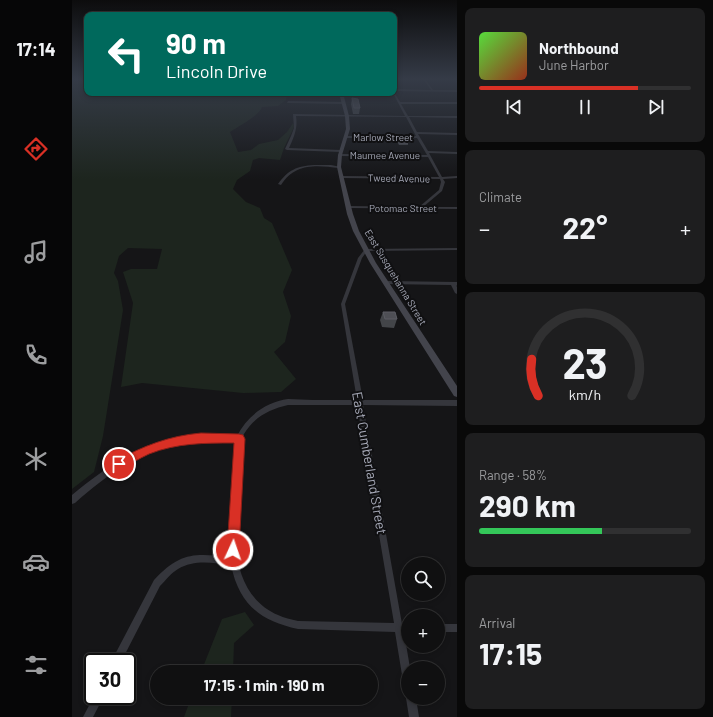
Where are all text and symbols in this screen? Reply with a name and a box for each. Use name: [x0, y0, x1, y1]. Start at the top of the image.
text: 90 m: [166, 26, 226, 60]
icon: left: [100, 28, 152, 80]
text: 17:14: [16, 38, 56, 60]
text: Northbound: [539, 39, 619, 57]
text: June Harbor: [539, 57, 609, 73]
text: Lincoln Drive: [166, 60, 267, 82]
icon: previous: [503, 96, 525, 118]
icon: pause: [574, 96, 596, 118]
icon: next: [645, 96, 667, 118]
street label: Marlow Street: [353, 131, 413, 143]
icon: directions: [22, 135, 50, 163]
street label: Maumee Avenue: [350, 149, 420, 161]
street label: Tweed Avenue: [368, 171, 430, 185]
text: Climate: [479, 189, 522, 205]
street label: Potomac Street: [369, 202, 437, 214]
text: 22°: [563, 209, 607, 245]
text: −: [479, 215, 490, 241]
text: +: [680, 215, 691, 241]
street label: East Susquehanna Street: [363, 227, 430, 327]
icon: music: [22, 238, 50, 266]
text: 23: [562, 337, 608, 387]
icon: phone: [22, 341, 50, 369]
text: km/h: [569, 386, 601, 403]
street label: East Cumberland Street: [349, 390, 391, 536]
icon: climate: [22, 445, 50, 473]
pin: [102, 447, 136, 481]
icon: arrive: [108, 453, 130, 475]
text: Range · 58%: [479, 467, 547, 483]
text: 290 km: [479, 487, 576, 523]
position arrow: [212, 529, 254, 571]
icon: car: [22, 548, 50, 576]
map controls: [401, 557, 445, 705]
button: search: [401, 557, 445, 601]
button: +: [401, 609, 445, 653]
text: Arrival: [479, 615, 515, 631]
text: 17:15: [479, 635, 542, 671]
icon: filters: [22, 651, 50, 679]
speed limit sign: 30: [84, 653, 136, 705]
button: −: [401, 661, 445, 705]
text: 17:15 · 1 min · 190 m: [204, 676, 324, 694]

